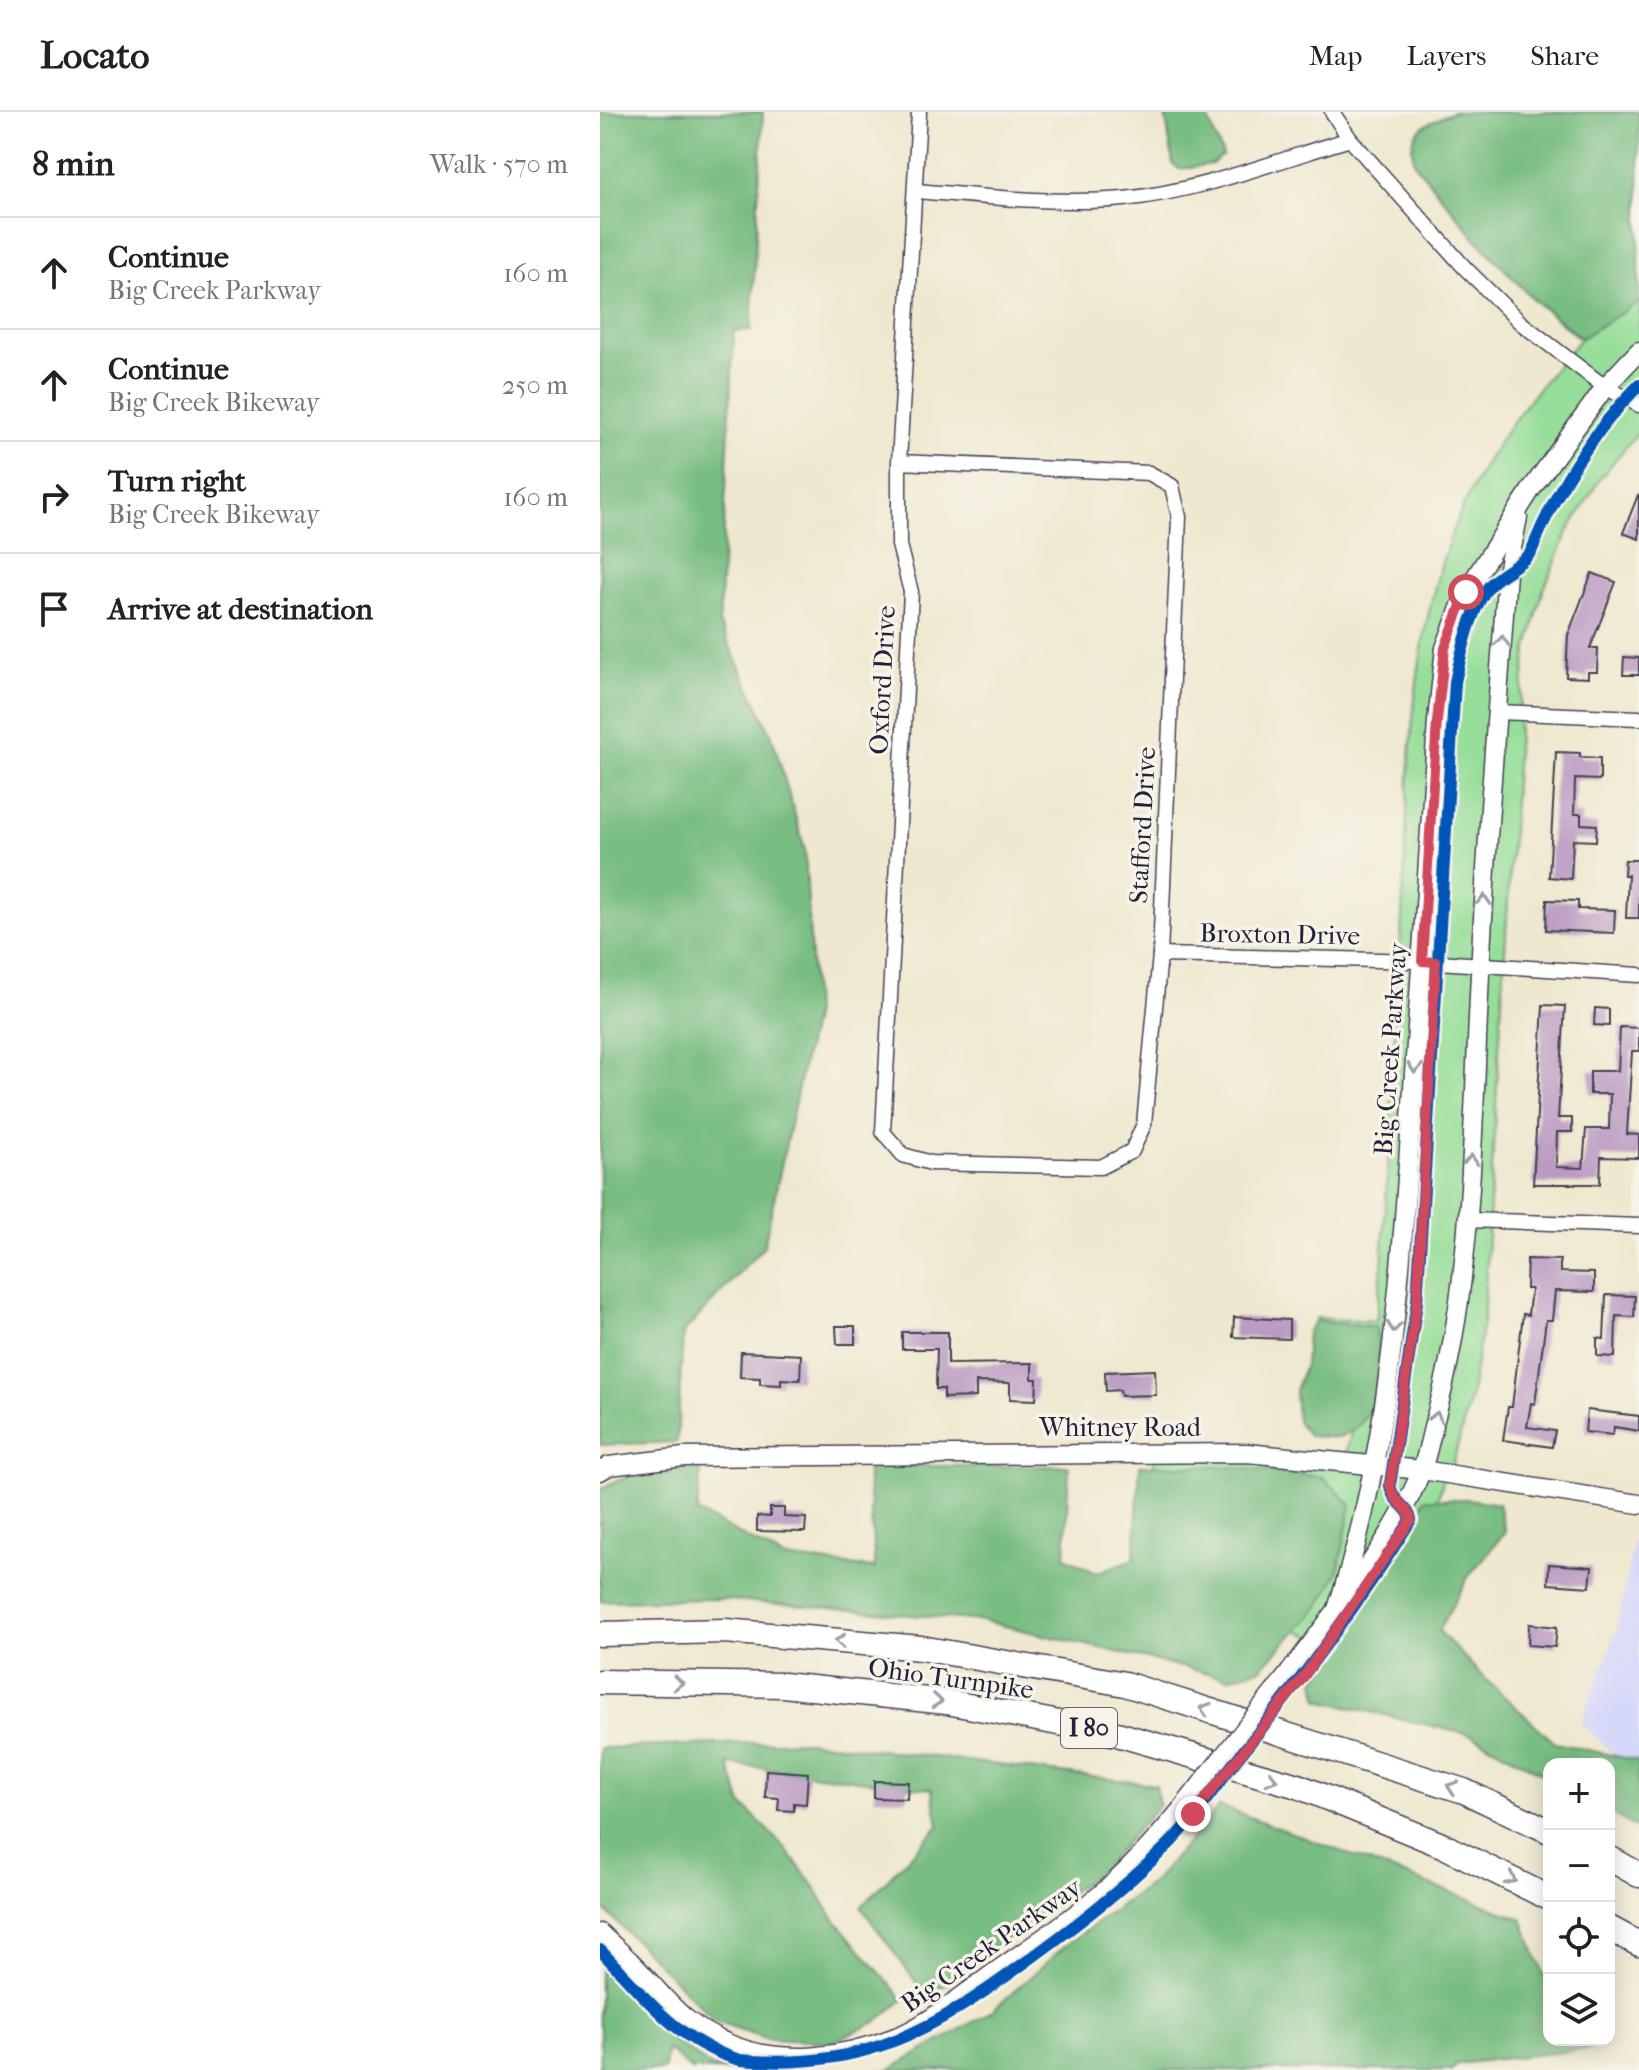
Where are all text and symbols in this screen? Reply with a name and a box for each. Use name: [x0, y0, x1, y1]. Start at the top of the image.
text: Locato: [40, 33, 150, 78]
text: Map: [1309, 39, 1362, 72]
text: Layers: [1406, 39, 1486, 72]
text: Share: [1530, 39, 1599, 72]
text: 8 min: [32, 144, 114, 184]
text: Walk · 570 m: [430, 149, 568, 180]
text: Continue: [108, 240, 229, 275]
icon: ahead: [32, 251, 76, 295]
text: 160 m: [503, 258, 568, 289]
text: Big Creek Parkway: [108, 275, 321, 306]
text: Continue: [108, 352, 229, 387]
icon: ahead: [32, 363, 76, 407]
text: 250 m: [502, 370, 568, 401]
text: Big Creek Bikeway: [108, 387, 320, 418]
text: Turn right: [108, 464, 246, 499]
icon: right: [32, 475, 76, 519]
text: 160 m: [503, 482, 568, 513]
text: Big Creek Bikeway: [108, 499, 320, 530]
route start: [1448, 574, 1484, 610]
icon: arrive: [32, 587, 76, 631]
text: Arrive at destination: [108, 592, 373, 627]
street label: Oxford Drive: [863, 605, 902, 755]
one-way arrow: [1493, 634, 1510, 647]
street label: Stafford Drive: [1123, 746, 1162, 904]
one-way arrow: [1475, 893, 1492, 906]
street label: Broxton Drive: [1199, 918, 1361, 951]
street label: Big Creek Parkway: [1368, 941, 1413, 1156]
one-way arrow: [1407, 1062, 1424, 1075]
one-way arrow: [1462, 1153, 1479, 1166]
one-way arrow: [1386, 1320, 1403, 1334]
one-way arrow: [1426, 1410, 1443, 1424]
street label: Whitney Road: [1038, 1412, 1202, 1443]
one-way arrow: [833, 1633, 846, 1650]
street label: Ohio Turnpike: [866, 1652, 1036, 1705]
one-way arrow: [672, 1674, 685, 1691]
one-way arrow: [930, 1692, 944, 1709]
one-way arrow: [1198, 1702, 1212, 1718]
road number: I 80: [1061, 1708, 1117, 1748]
map controls: [1543, 1758, 1615, 2046]
button: +: [1543, 1758, 1615, 1830]
one-way arrow: [1264, 1769, 1278, 1786]
one-way arrow: [1446, 1781, 1460, 1797]
route end: [1175, 1796, 1211, 1832]
button: −: [1543, 1830, 1615, 1902]
one-way arrow: [1503, 1869, 1518, 1885]
street label: Big Creek Parkway: [895, 1871, 1088, 2019]
button: locate: [1543, 1902, 1615, 1974]
button: layers: [1543, 1974, 1615, 2046]

